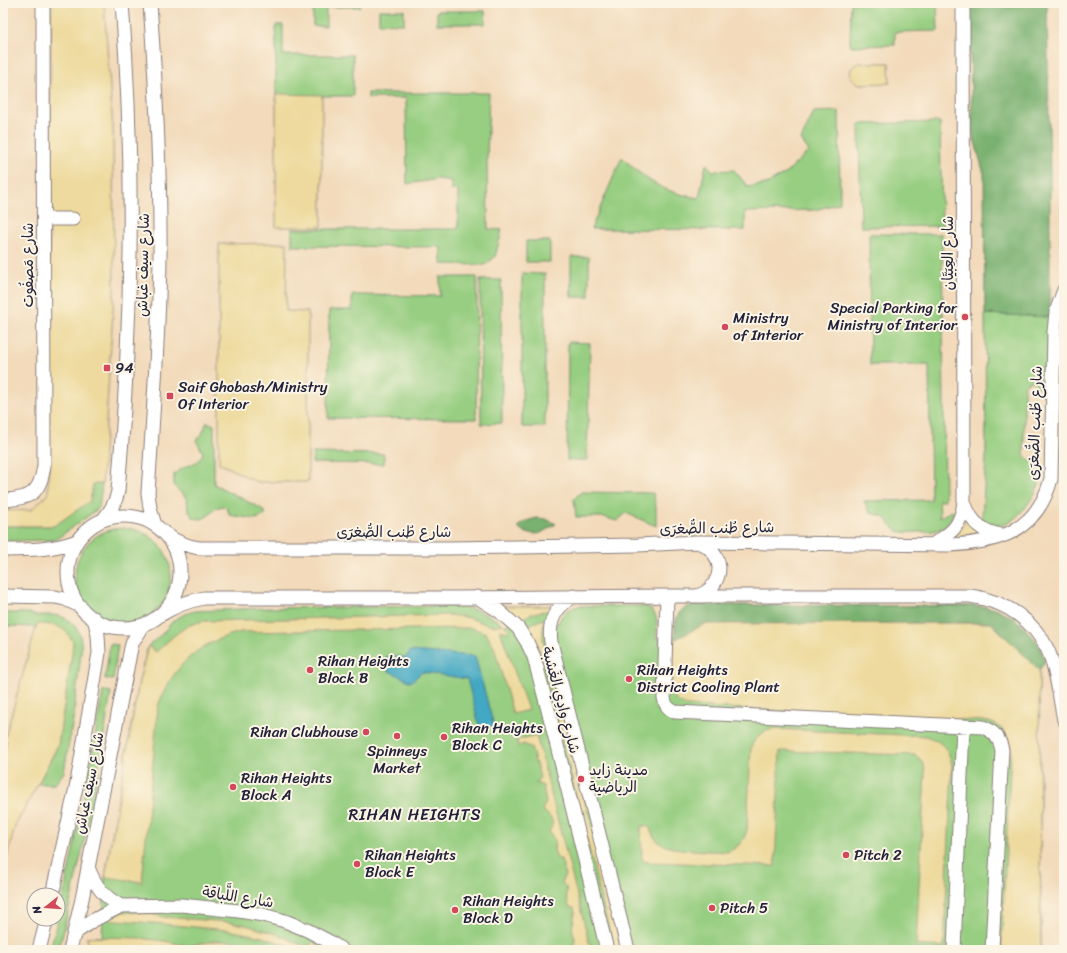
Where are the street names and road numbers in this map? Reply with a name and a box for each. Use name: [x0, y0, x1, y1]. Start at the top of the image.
street label: شارع سيف غباش: [129, 213, 157, 317]
street label: شارع العِبَيَّان: [935, 216, 961, 290]
street label: شارع مَصفُوت: [15, 223, 41, 307]
street label: شارع طُنب الصُّغرَى: [1020, 365, 1050, 481]
street label: شارع طُنب الصُّغرَى: [659, 514, 775, 542]
street label: شارع طُنب الصُّغرَى: [337, 519, 451, 545]
street label: شارع وادِي الغَشبة: [534, 643, 588, 757]
street label: شارع سيف غباش: [66, 730, 112, 836]
street label: شارع اللَّباقة: [201, 879, 275, 915]

